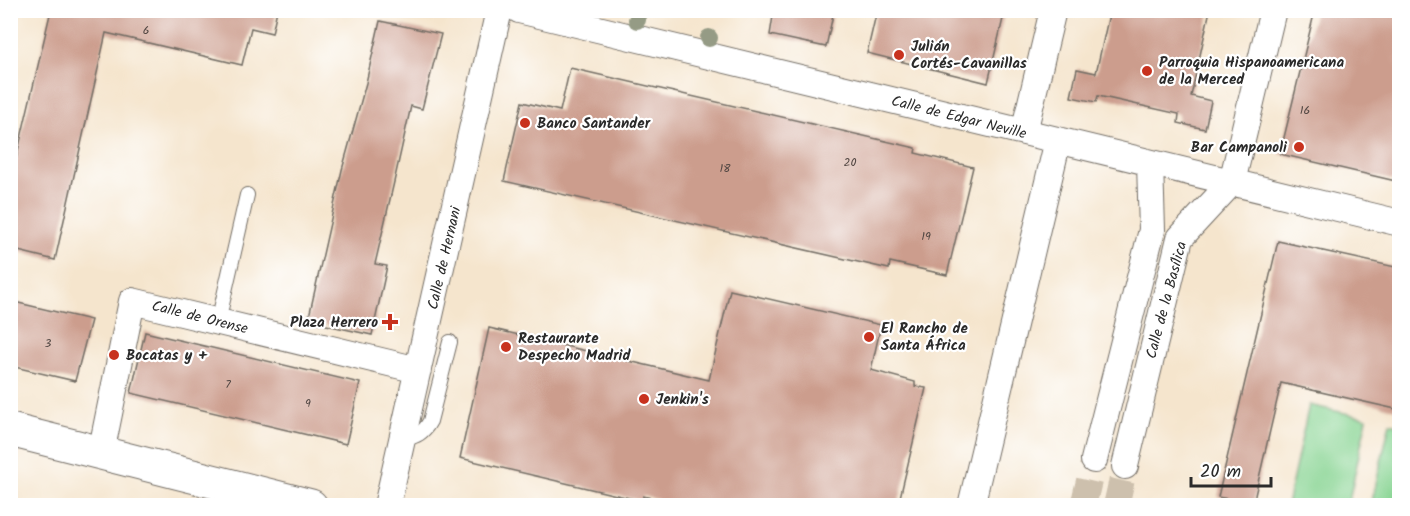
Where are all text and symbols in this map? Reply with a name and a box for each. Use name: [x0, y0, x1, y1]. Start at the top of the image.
house number: 6: [143, 21, 149, 40]
place label: Julián Cortés-Cavanillas: [911, 35, 1027, 76]
marker: Julián Cortés-Cavanillas: [892, 48, 906, 62]
place label: Parroquia Hispanoamericana de la Merced: [1159, 51, 1344, 92]
marker: Parroquia Hispanoamericana de la Merced: [1140, 64, 1154, 78]
street label: Calle de Edgar Neville: [889, 90, 1029, 146]
house number: 16: [1300, 101, 1310, 120]
place label: Banco Santander: [537, 112, 651, 136]
marker: Banco Santander: [518, 116, 532, 130]
place label: Bar Campanoli: [1191, 136, 1288, 160]
marker: Bar Campanoli: [1292, 140, 1306, 154]
house number: 20: [844, 153, 856, 172]
house number: 18: [720, 159, 731, 178]
street label: Calle de Hernani: [422, 203, 469, 312]
house number: 19: [921, 227, 931, 246]
street label: Calle de la Basílica: [1140, 239, 1194, 362]
street label: Calle de Orense: [149, 294, 251, 342]
place label: Plaza Herrero: [290, 311, 378, 335]
marker: Plaza Herrero: [383, 315, 397, 329]
place label: El Rancho de Santa África: [881, 317, 968, 358]
place label: Restaurante Despecho Madrid: [518, 327, 632, 368]
marker: El Rancho de Santa África: [862, 330, 876, 344]
house number: 3: [45, 334, 52, 353]
marker: Restaurante Despecho Madrid: [499, 340, 513, 354]
place label: Bocatas y +: [126, 344, 208, 368]
marker: Bocatas y +: [107, 348, 121, 362]
house number: 7: [225, 375, 231, 394]
place label: Jenkin's: [656, 388, 709, 412]
marker: Jenkin's: [637, 392, 651, 406]
house number: 9: [305, 394, 311, 413]
scale bar: [1191, 450, 1270, 488]
text: 20 m: [1200, 458, 1241, 487]

